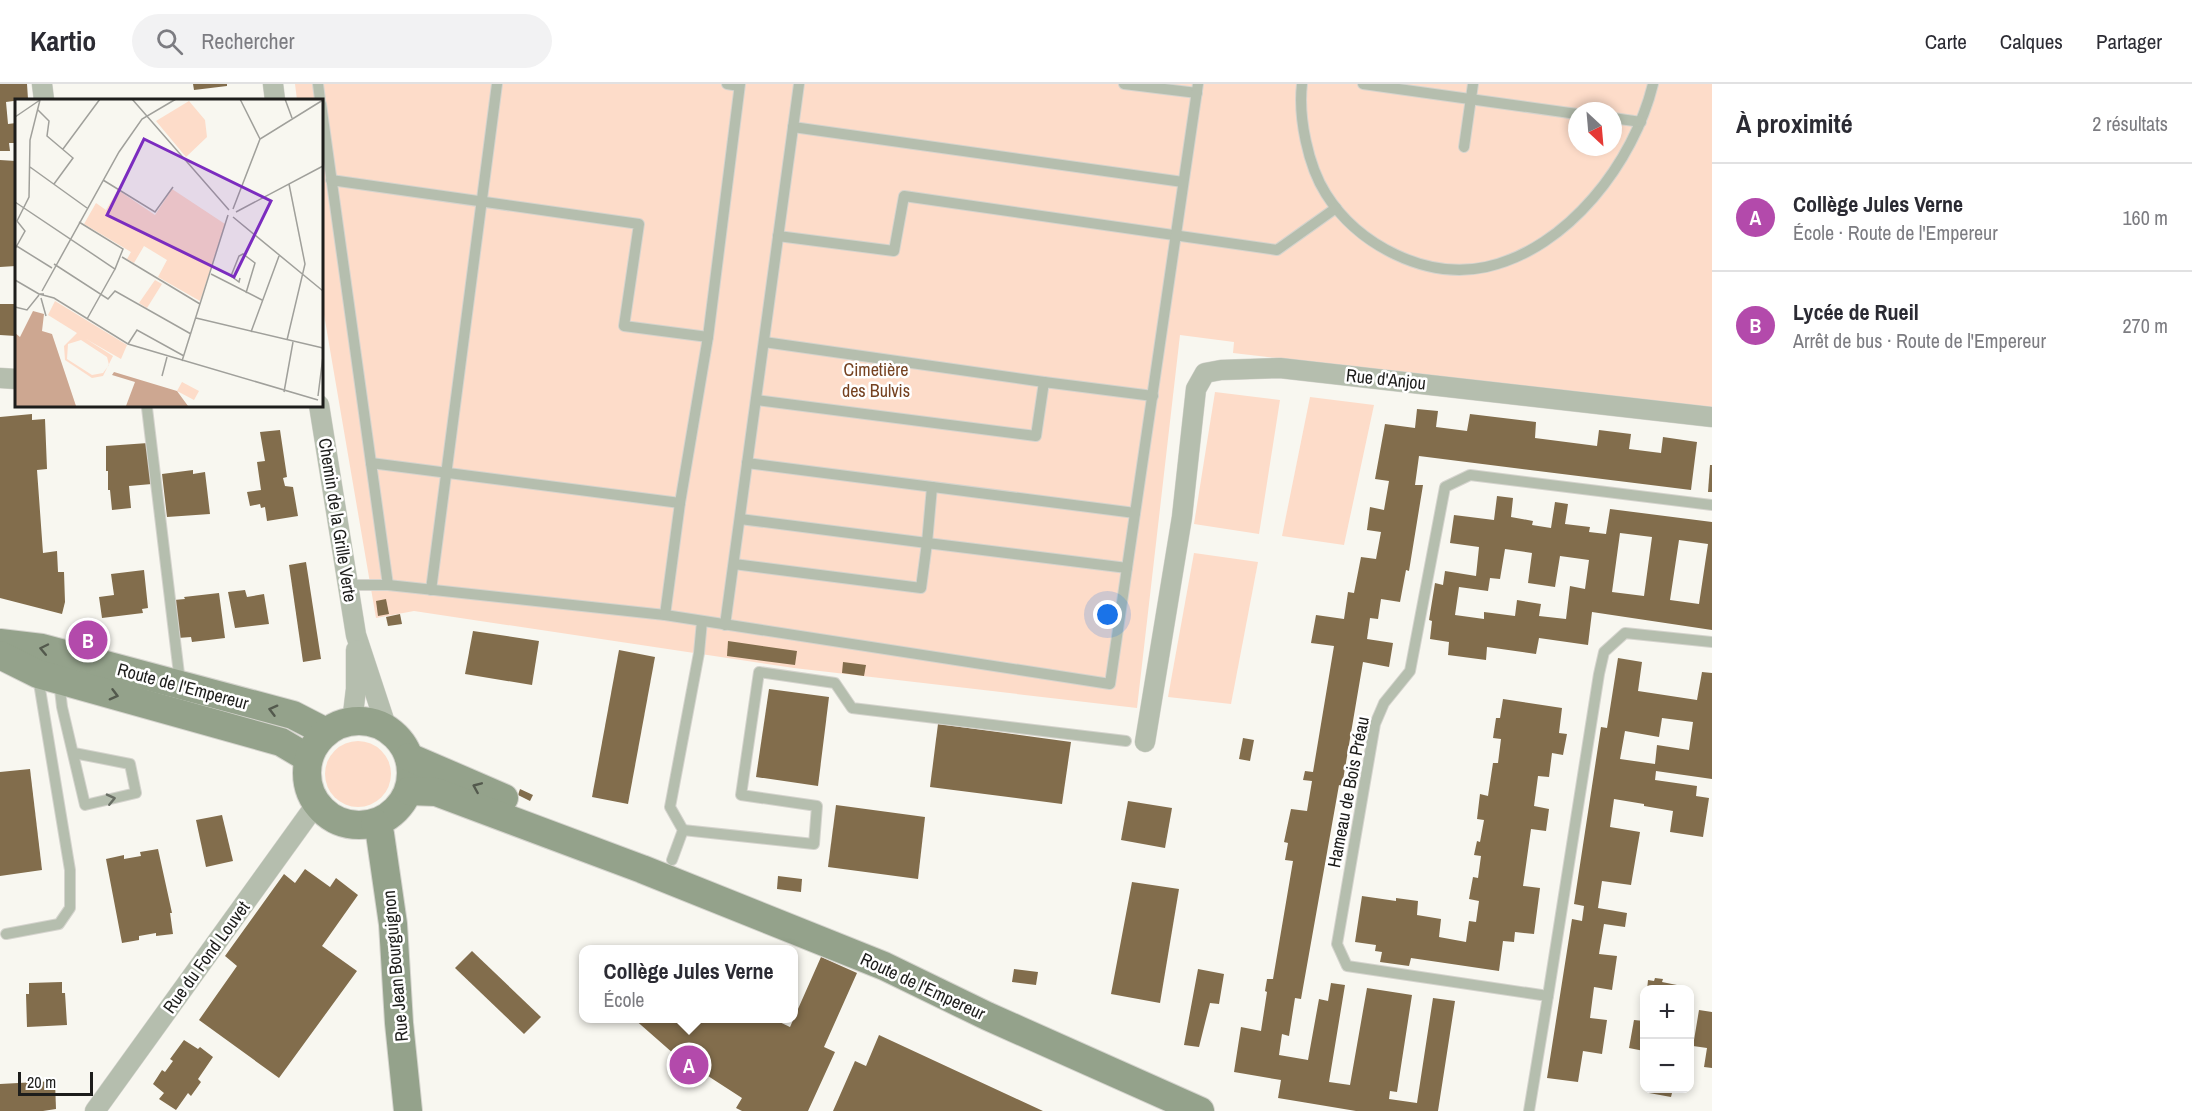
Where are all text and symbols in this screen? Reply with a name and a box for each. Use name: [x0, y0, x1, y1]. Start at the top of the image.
search box: [132, 14, 552, 68]
text: Kartio: [30, 22, 96, 60]
icon: search: [153, 25, 186, 58]
text: Rechercher: [201, 26, 295, 56]
text: Carte: [1925, 27, 1967, 56]
text: Calques: [2000, 27, 2063, 56]
text: Partager: [2096, 27, 2162, 56]
inset map: [15, 99, 322, 406]
north arrow: [1568, 102, 1622, 156]
text: À proximité: [1736, 106, 1853, 141]
text: 2 résultats: [2092, 110, 2168, 137]
text: Collège Jules Verne: [1793, 189, 1963, 219]
text: A: [1750, 204, 1761, 231]
text: 160 m: [2122, 204, 2168, 231]
text: École · Route de l'Empereur: [1793, 219, 1998, 246]
text: Lycée de Rueil: [1793, 297, 1919, 327]
text: B: [1750, 312, 1761, 339]
text: 270 m: [2122, 312, 2168, 339]
text: Arrêt de bus · Route de l'Empereur: [1793, 327, 2046, 354]
park label: Cimetière des Bulvis: [842, 357, 910, 403]
street label: Rue d'Anjou: [1345, 362, 1427, 396]
street label: Chemin de la Grille Verte: [313, 436, 363, 604]
your location: [1093, 600, 1122, 629]
pin: B: [68, 618, 107, 662]
one-way arrow: [39, 643, 49, 656]
street label: Route de l'Empereur: [115, 656, 251, 716]
one-way arrow: [109, 688, 119, 701]
one-way arrow: [268, 704, 278, 717]
street label: Hameau de Bois Préau: [1321, 714, 1375, 870]
one-way arrow: [472, 782, 483, 794]
one-way arrow: [105, 793, 115, 806]
street label: Rue Jean Bourguignon: [376, 889, 414, 1043]
street label: Rue du Fond Louvet: [157, 896, 255, 1018]
popup: [579, 945, 798, 1023]
street label: Route de l'Empereur: [857, 946, 989, 1026]
text: Collège Jules Verne: [603, 956, 774, 986]
map controls: [1640, 985, 1694, 1093]
button: +: [1640, 985, 1694, 1039]
text: École: [603, 986, 644, 1013]
button: −: [1640, 1039, 1694, 1093]
pin: A: [670, 1042, 708, 1088]
scale bar: [18, 1069, 93, 1096]
text: 20 m: [27, 1071, 56, 1093]

